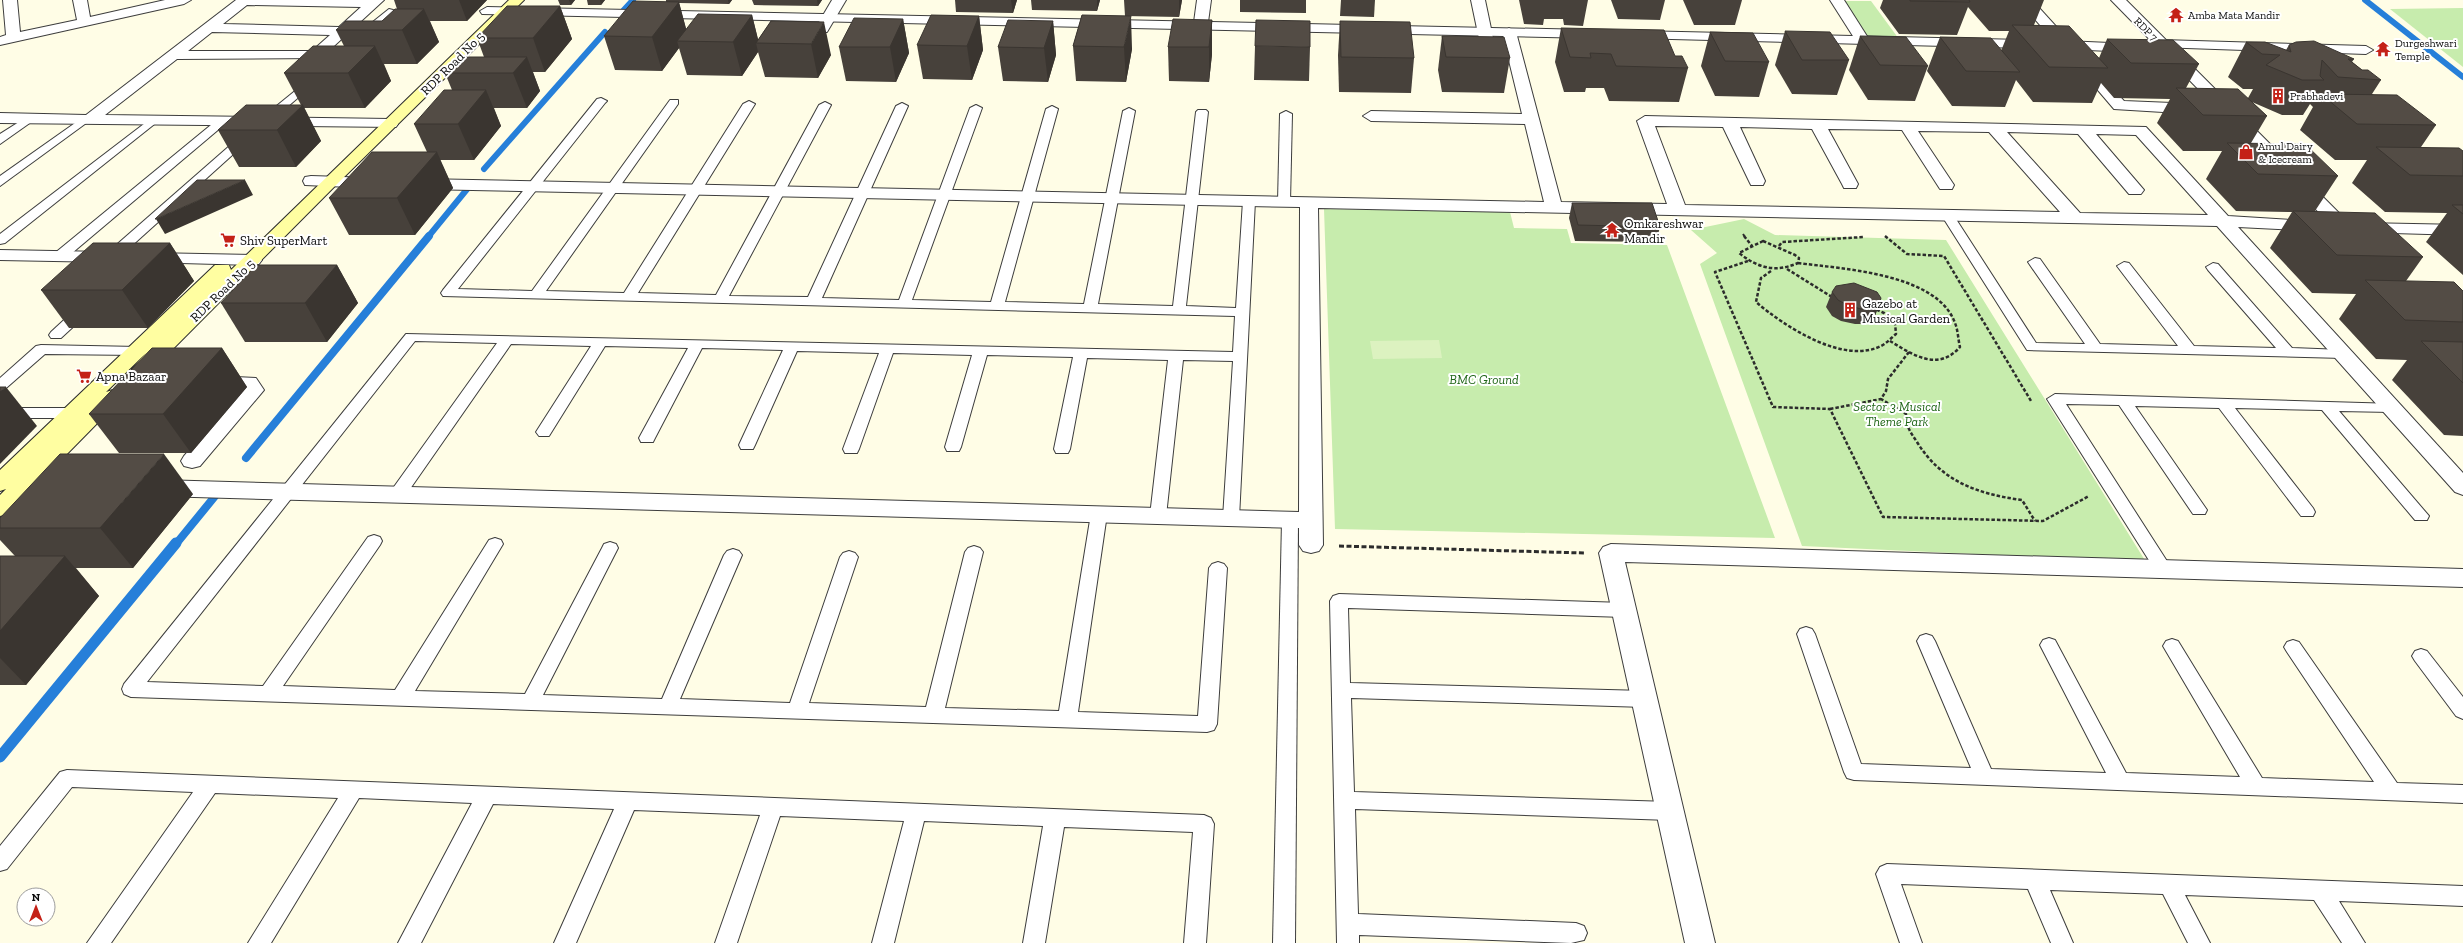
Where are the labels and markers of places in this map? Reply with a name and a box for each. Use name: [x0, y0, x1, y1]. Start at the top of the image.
temple icon: Amba Mata Mandir: [2167, 6, 2185, 24]
place label: Amba Mata Mandir: [2188, 9, 2280, 22]
place label: Durgeshwari Temple: [2395, 37, 2457, 63]
temple icon: Durgeshwari Temple: [2374, 40, 2392, 58]
building icon: Prabhadevi: [2269, 87, 2287, 105]
place label: Prabhadevi: [2290, 90, 2343, 103]
place label: Amul Dairy & Icecream: [2258, 140, 2313, 166]
shop icon: Amul Dairy & Icecream: [2237, 143, 2255, 161]
place label: Omkareshwar Mandir: [1624, 216, 1704, 246]
temple icon: Omkareshwar Mandir: [1603, 221, 1621, 239]
supermarket icon: Shiv SuperMart: [219, 231, 237, 249]
place label: Shiv SuperMart: [240, 233, 328, 248]
place label: Gazebo at Musical Garden: [1862, 296, 1950, 326]
building icon: Gazebo at Musical Garden: [1841, 301, 1859, 319]
supermarket icon: Apna Bazaar: [75, 367, 93, 385]
place label: Apna Bazaar: [96, 369, 166, 384]

